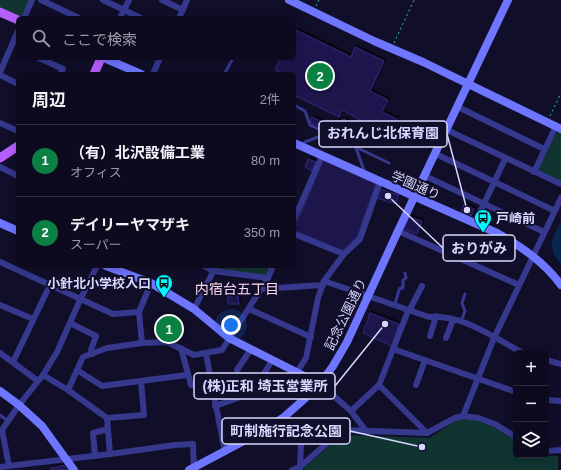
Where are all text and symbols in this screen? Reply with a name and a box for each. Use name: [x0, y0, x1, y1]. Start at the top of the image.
search box: [16, 16, 296, 60]
icon: search: [30, 27, 52, 49]
text: ここで検索: [62, 31, 137, 48]
pin: 2: [307, 61, 333, 91]
text: 周辺: [32, 91, 66, 110]
text: 2件: [260, 92, 280, 107]
callout: おれんじ北保育園: [319, 121, 447, 147]
text: おれんじ北保育園: [327, 125, 439, 141]
text: （有）北沢設備工業: [70, 144, 205, 161]
text: 1: [41, 153, 49, 168]
text: 80 m: [251, 153, 280, 168]
text: オフィス: [70, 165, 122, 180]
street label: 学園通り: [389, 168, 443, 203]
bus stop icon: 戸崎前: [473, 208, 493, 233]
place label: 戸崎前: [496, 211, 535, 226]
text: デイリーヤマザキ: [70, 216, 190, 233]
text: 2: [41, 225, 49, 240]
text: 350 m: [244, 225, 280, 240]
callout: おりがみ: [443, 235, 515, 261]
text: スーパー: [70, 237, 122, 252]
text: おりがみ: [451, 240, 507, 256]
bus stop icon: 小針北小学校入口: [154, 273, 174, 298]
place label: 小針北小学校入口: [47, 276, 151, 291]
street label: 記念公園通り: [322, 276, 369, 353]
district label: 内宿台五丁目: [195, 281, 279, 297]
pin: 1: [156, 314, 182, 344]
your location: [221, 315, 241, 335]
map controls: [513, 350, 549, 458]
button: +: [513, 350, 549, 386]
callout: (株)正和 埼玉営業所: [194, 373, 335, 399]
text: (株)正和 埼玉営業所: [202, 378, 328, 394]
button: −: [513, 386, 549, 422]
callout: 町制施行記念公園: [222, 418, 350, 444]
button: layers: [513, 422, 549, 458]
text: 町制施行記念公園: [230, 423, 342, 439]

